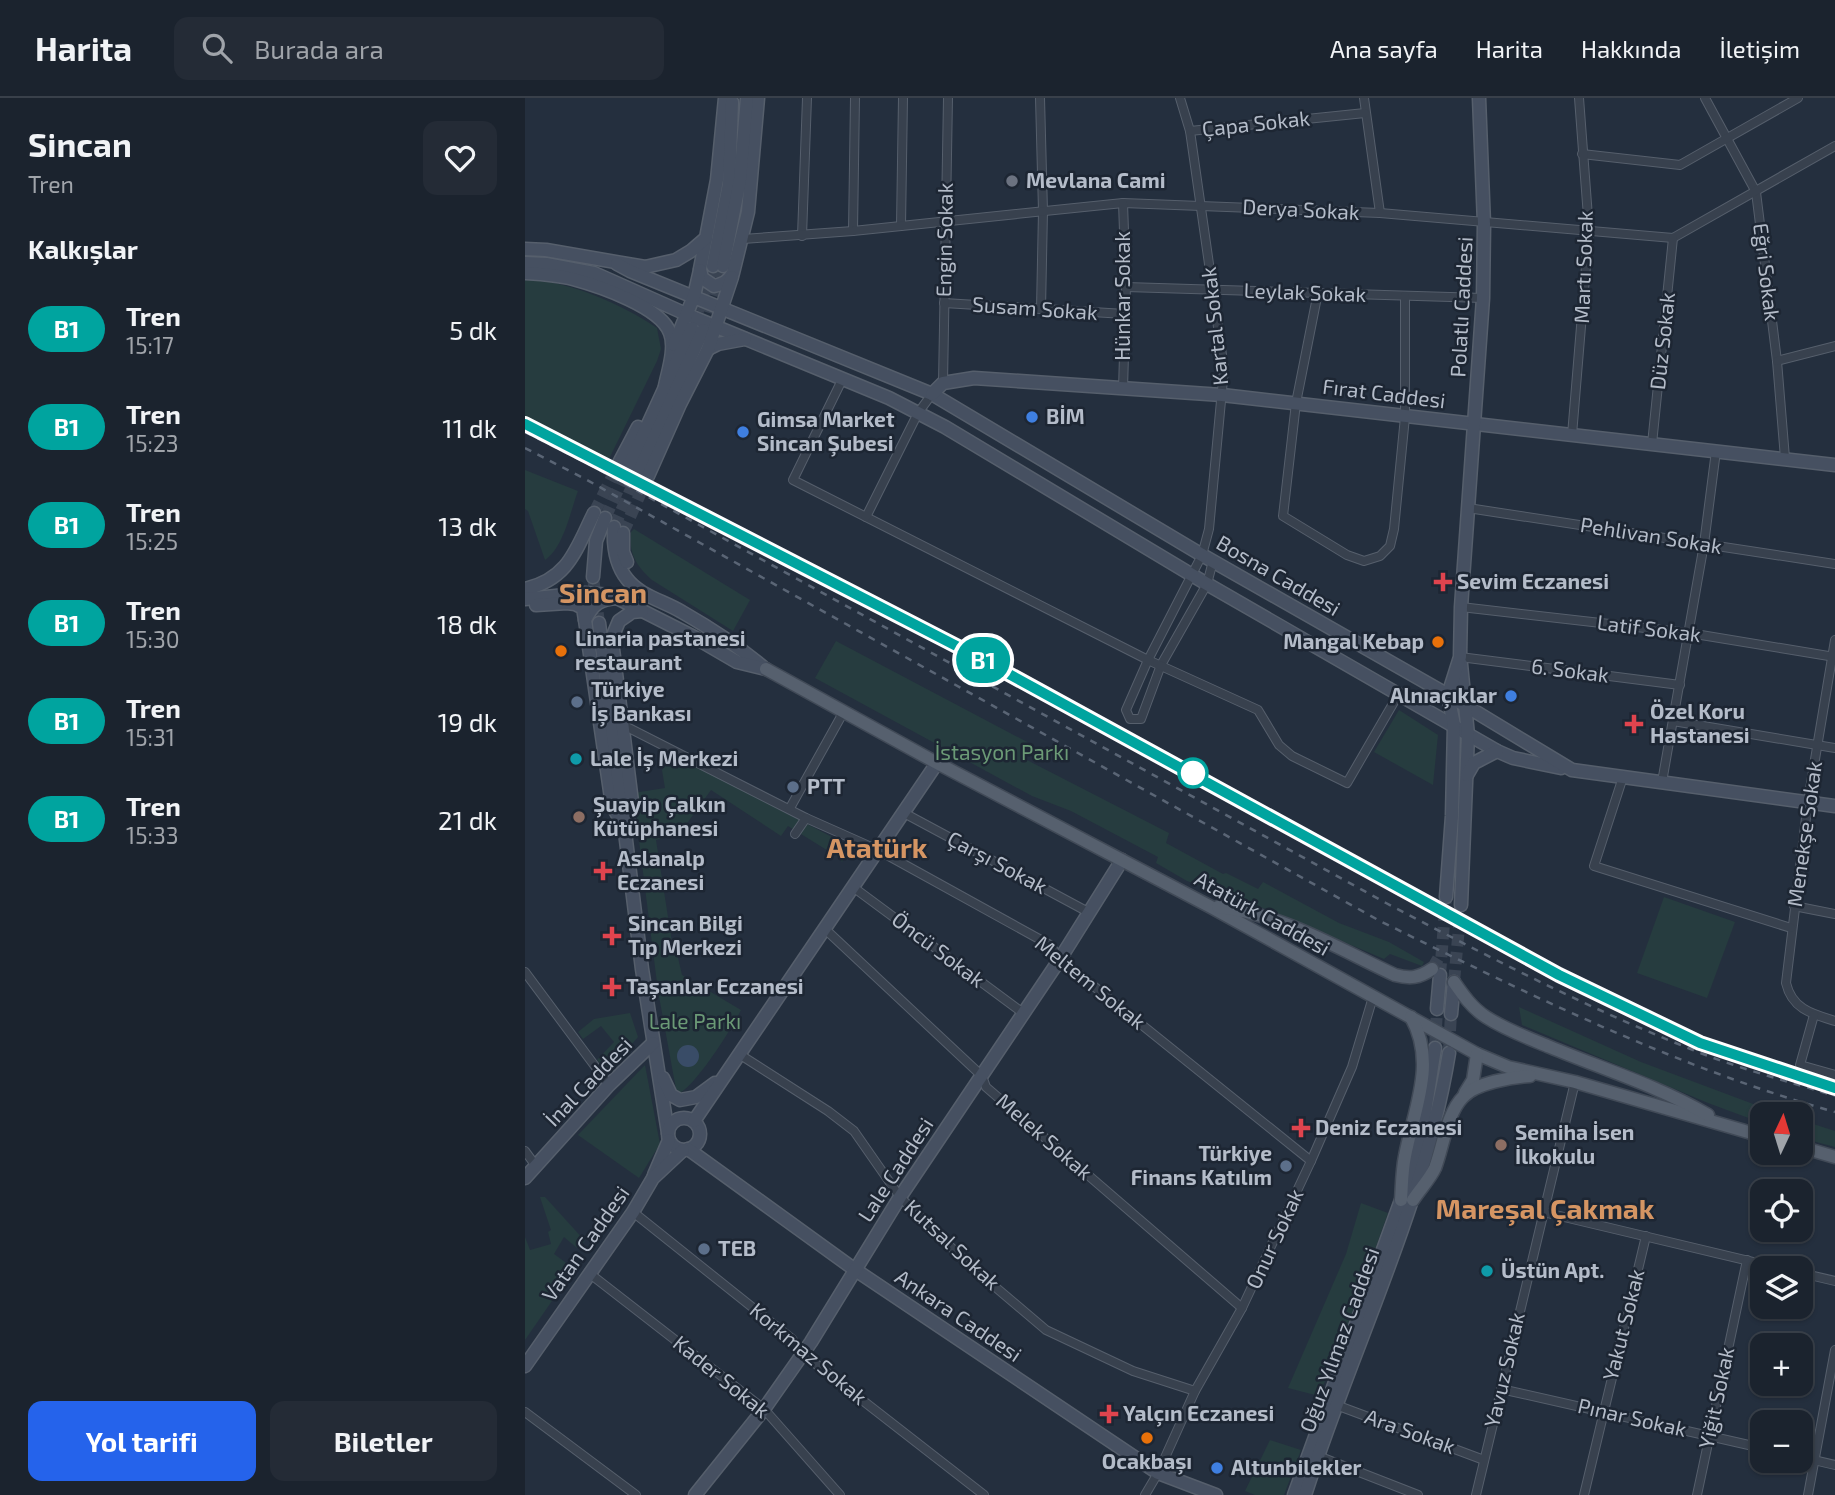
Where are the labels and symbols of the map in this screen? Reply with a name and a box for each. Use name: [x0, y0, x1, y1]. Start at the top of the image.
street label: Çapa Sokak: [1201, 104, 1312, 143]
place label: Mevlana Cami: [1026, 167, 1165, 192]
marker: Mevlana Cami: [1004, 173, 1020, 189]
street label: Engin Sokak: [930, 182, 957, 297]
street label: Derya Sokak: [1242, 193, 1361, 224]
street label: Martı Sokak: [1568, 210, 1597, 324]
street label: Eğri Sokak: [1749, 221, 1786, 322]
street label: Hünkar Sokak: [1109, 231, 1134, 361]
street label: Polatlı Caddesi: [1444, 236, 1477, 378]
street label: Kartal Sokak: [1195, 265, 1232, 387]
street label: Leylak Sokak: [1243, 277, 1367, 306]
street label: Susam Sokak: [972, 291, 1099, 324]
street label: Düz Sokak: [1644, 291, 1679, 391]
street label: Fırat Caddesi: [1321, 373, 1447, 412]
place label: BİM: [1046, 403, 1085, 428]
place label: Gimsa Market Sincan Şubesi: [757, 406, 895, 457]
marker: BİM: [1024, 409, 1040, 425]
marker: Gimsa Market Sincan Şubesi: [735, 424, 751, 440]
street label: Pehlivan Sokak: [1579, 511, 1724, 558]
street label: Bosna Caddesi: [1212, 529, 1345, 620]
place label: Sevim Eczanesi: [1457, 568, 1609, 593]
marker: Sevim Eczanesi: [1435, 574, 1451, 590]
district label: Sincan: [559, 575, 647, 609]
street label: Latif Sokak: [1596, 609, 1703, 646]
place label: Linaria pastanesi restaurant: [575, 625, 746, 674]
place label: Mangal Kebap: [1283, 628, 1424, 653]
marker: Mangal Kebap: [1430, 634, 1446, 650]
line badge: B1: [951, 637, 1015, 683]
marker: Linaria pastanesi restaurant: [553, 643, 569, 659]
street label: 6. Sokak: [1530, 652, 1611, 687]
place label: Türkiye İş Bankası: [591, 676, 692, 727]
place label: Alnıaçıklar: [1390, 682, 1497, 709]
marker: Alnıaçıklar: [1503, 688, 1519, 704]
marker: Türkiye İş Bankası: [569, 694, 585, 710]
place label: Özel Koru Hastanesi: [1650, 698, 1750, 747]
marker: Özel Koru Hastanesi: [1624, 714, 1644, 734]
park label: İstasyon Parkı: [935, 739, 1069, 764]
place label: Lale İş Merkezi: [590, 745, 738, 772]
marker: Lale İş Merkezi: [568, 751, 584, 767]
unlabelled marker: [1178, 758, 1208, 788]
street label: Menekşe Sokak: [1781, 759, 1828, 909]
place label: PTT: [807, 773, 846, 798]
marker: PTT: [785, 779, 801, 795]
place label: Şuayip Çalkın Kütüphanesi: [593, 791, 726, 840]
marker: Şuayip Çalkın Kütüphanesi: [571, 809, 587, 825]
street label: Çarşı Sokak: [943, 825, 1052, 900]
district label: Atatürk: [826, 830, 928, 864]
place label: Aslanalp Eczanesi: [617, 845, 705, 894]
marker: Aslanalp Eczanesi: [595, 863, 611, 879]
street label: Atatürk Caddesi: [1191, 865, 1335, 960]
street label: Öncü Sokak: [888, 906, 990, 992]
place label: Sincan Bilgi Tıp Merkezi: [628, 910, 743, 959]
marker: Sincan Bilgi Tıp Merkezi: [602, 926, 622, 946]
street label: Meltem Sokak: [1031, 930, 1151, 1034]
place label: Taşanlar Eczanesi: [626, 973, 804, 1000]
marker: Taşanlar Eczanesi: [604, 979, 620, 995]
park label: Lale Parkı: [649, 1008, 741, 1033]
street label: İnal Caddesi: [539, 1031, 637, 1131]
street label: Melek Sokak: [992, 1087, 1098, 1185]
north arrow: [1750, 1102, 1813, 1166]
street label: Lale Caddesi: [852, 1112, 938, 1226]
place label: Deniz Eczanesi: [1315, 1114, 1462, 1139]
place label: Semiha İsen İlkokulu: [1515, 1119, 1634, 1168]
marker: Deniz Eczanesi: [1293, 1120, 1309, 1136]
marker: Semiha İsen İlkokulu: [1493, 1137, 1509, 1153]
place label: Türkiye Finans Katılım: [1131, 1140, 1272, 1189]
marker: Türkiye Finans Katılım: [1278, 1158, 1294, 1174]
street label: Vatan Caddesi: [536, 1181, 634, 1306]
street label: Onur Sokak: [1240, 1184, 1308, 1292]
district label: Mareşal Çakmak: [1436, 1191, 1655, 1226]
street label: Kutsal Sokak: [900, 1193, 1006, 1295]
place label: TEB: [718, 1235, 756, 1260]
marker: TEB: [696, 1241, 712, 1257]
street label: Oğuz Yılmaz Caddesi: [1294, 1244, 1384, 1435]
place label: Üstün Apt.: [1501, 1257, 1604, 1282]
street label: Ankara Caddesi: [891, 1263, 1027, 1366]
marker: Üstün Apt.: [1479, 1263, 1495, 1279]
street label: Yakut Sokak: [1597, 1266, 1649, 1383]
street label: Korkmaz Sokak: [745, 1297, 873, 1409]
street label: Yavuz Sokak: [1478, 1309, 1529, 1430]
street label: Kader Sokak: [669, 1329, 775, 1422]
street label: Yiğit Sokak: [1693, 1344, 1739, 1451]
street label: Pınar Sokak: [1576, 1392, 1689, 1441]
place label: Yalçın Eczanesi: [1123, 1400, 1274, 1427]
street label: Ara Sokak: [1362, 1403, 1459, 1459]
marker: Yalçın Eczanesi: [1101, 1406, 1117, 1422]
marker: Ocakbaşı: [1139, 1430, 1155, 1446]
place label: Ocakbaşı: [1102, 1448, 1192, 1475]
place label: Altunbilekler: [1231, 1454, 1362, 1479]
marker: Altunbilekler: [1209, 1460, 1225, 1476]

